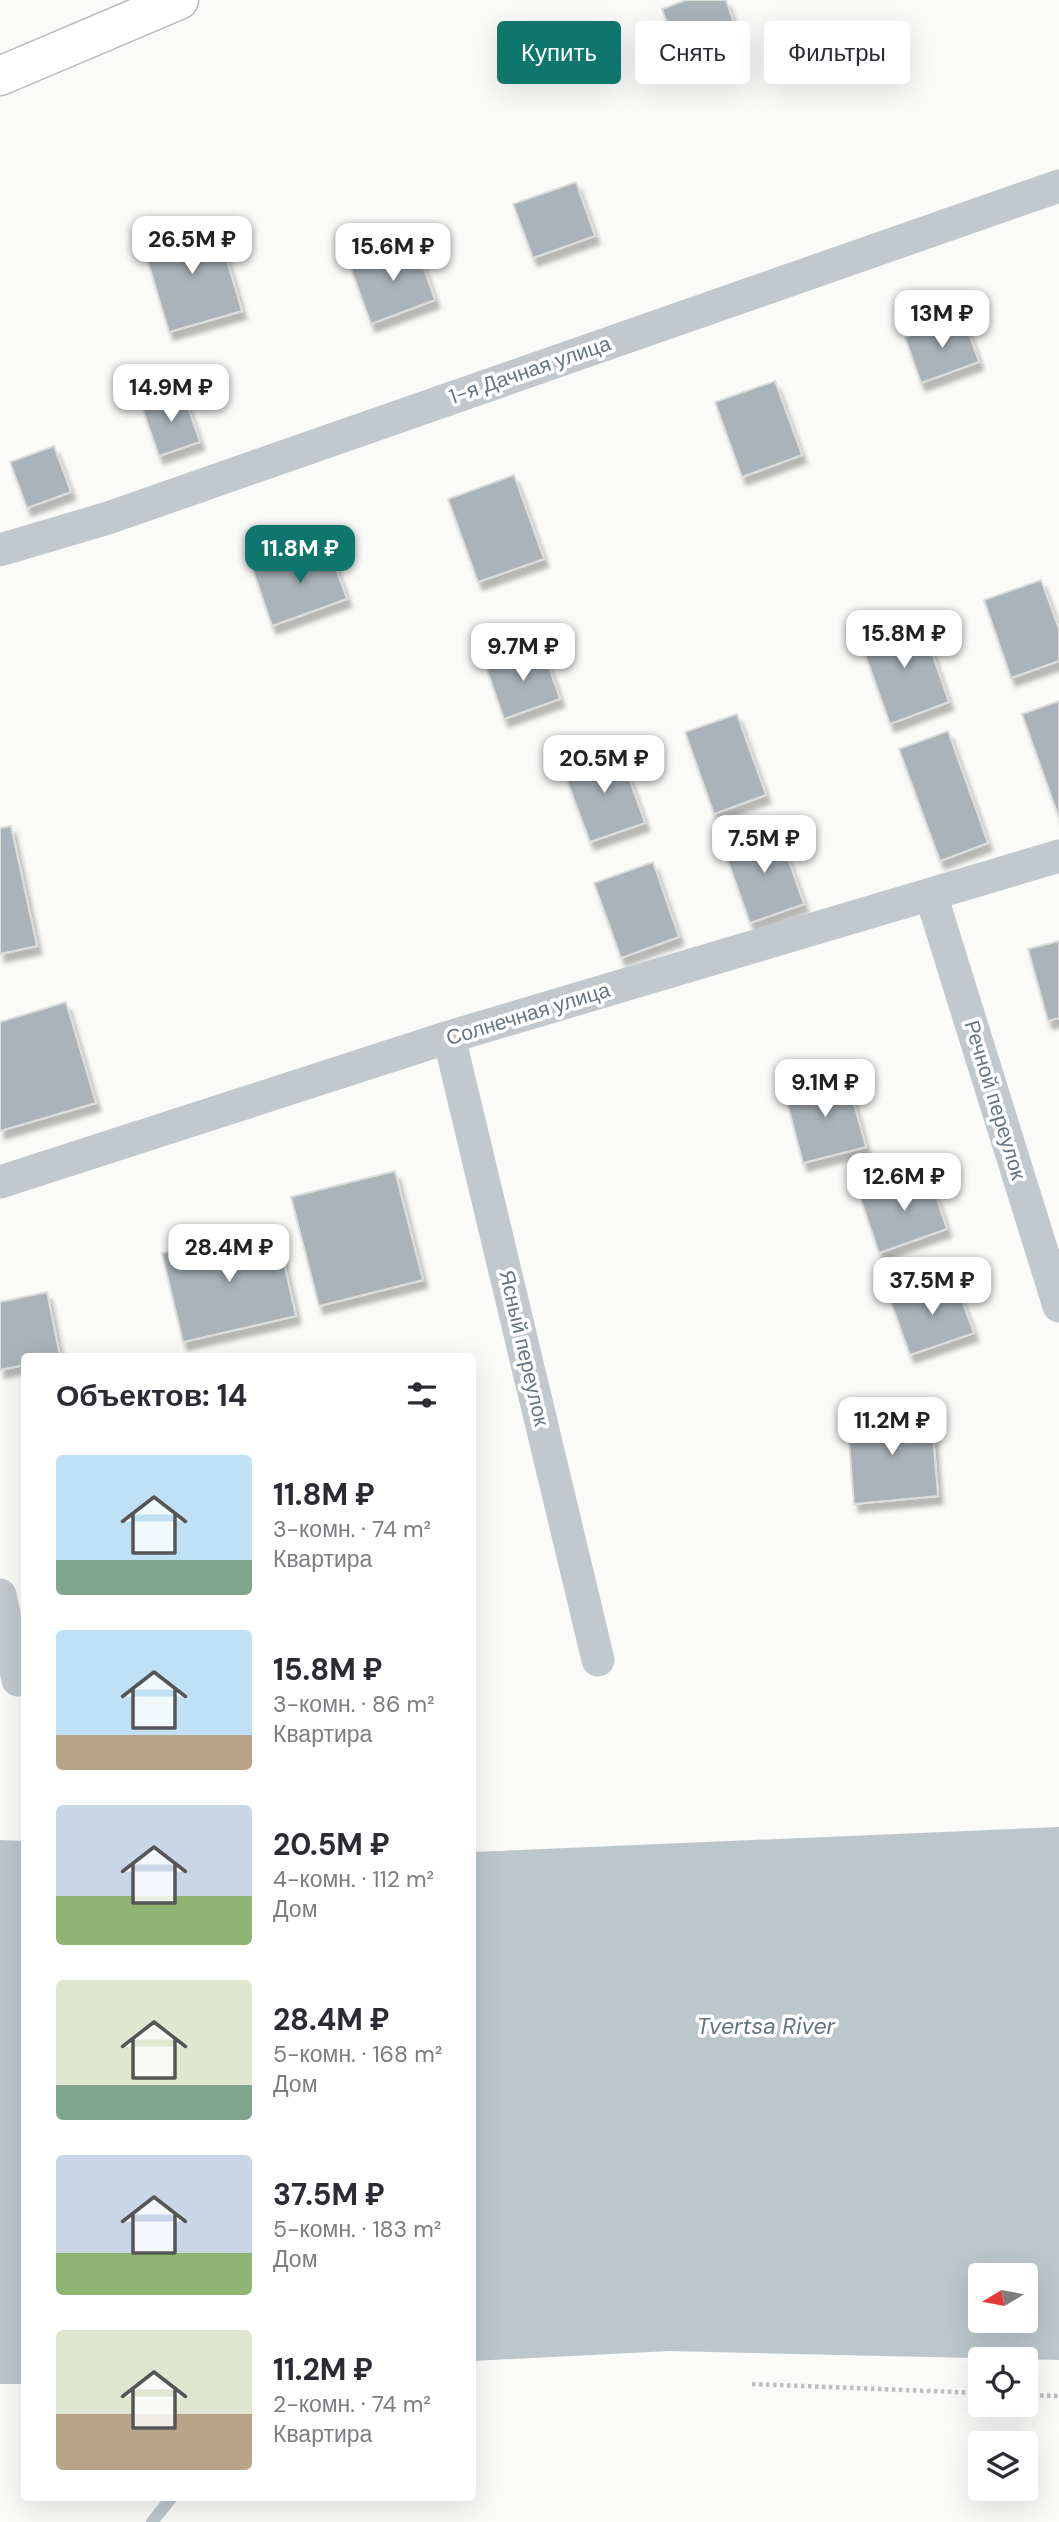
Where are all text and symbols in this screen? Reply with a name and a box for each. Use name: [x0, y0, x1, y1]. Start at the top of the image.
chip: Купить: [497, 21, 621, 84]
chip: Снять: [635, 21, 750, 84]
chip: Фильтры: [764, 21, 910, 84]
pin: 26.5M ₽: [127, 216, 257, 276]
text: 26.5M ₽: [148, 224, 236, 254]
pin: 15.6M ₽: [328, 224, 458, 283]
text: 15.6M ₽: [351, 231, 435, 261]
pin: 13M ₽: [893, 290, 991, 350]
text: 13M ₽: [910, 298, 974, 328]
street label: 1-я Дачная улица: [445, 329, 615, 411]
pin: 14.9M ₽: [106, 364, 236, 424]
text: 14.9M ₽: [129, 372, 213, 402]
pin: 11.8M ₽: [235, 526, 365, 585]
text: 11.8M ₽: [261, 533, 339, 563]
pin: 15.8M ₽: [839, 610, 969, 670]
text: 15.8M ₽: [862, 618, 946, 648]
pin: 9.7M ₽: [466, 624, 580, 683]
text: 9.7M ₽: [487, 631, 559, 661]
pin: 20.5M ₽: [539, 736, 669, 795]
text: 20.5M ₽: [559, 743, 649, 773]
pin: 7.5M ₽: [707, 816, 821, 875]
text: 7.5M ₽: [728, 823, 800, 853]
street label: Солнечная улица: [443, 976, 614, 1052]
street label: Речной переулок: [957, 1017, 1033, 1184]
pin: 9.1M ₽: [768, 1060, 882, 1119]
text: 9.1M ₽: [791, 1067, 859, 1097]
pin: 12.6M ₽: [839, 1154, 969, 1213]
text: 12.6M ₽: [863, 1161, 945, 1191]
pin: 28.4M ₽: [164, 1224, 294, 1284]
text: 28.4M ₽: [184, 1232, 274, 1262]
pin: 37.5M ₽: [867, 1258, 997, 1317]
text: 37.5M ₽: [889, 1265, 975, 1295]
street label: Ясный переулок: [492, 1267, 556, 1430]
text: Объектов: 14: [56, 1376, 247, 1415]
icon: filters: [403, 1376, 441, 1414]
pin: 11.2M ₽: [827, 1398, 957, 1457]
text: 11.2M ₽: [854, 1405, 930, 1435]
text: 11.8M ₽: [273, 1475, 375, 1514]
icon: home: [112, 1483, 196, 1567]
text: 3-комн. · 74 m²: [273, 1514, 431, 1544]
text: Квартира: [273, 1544, 372, 1574]
text: 15.8M ₽: [273, 1650, 382, 1689]
icon: home: [112, 1658, 196, 1742]
text: 3-комн. · 86 m²: [273, 1689, 435, 1719]
text: Квартира: [273, 1719, 372, 1749]
text: 20.5M ₽: [273, 1825, 390, 1864]
icon: home: [112, 1833, 196, 1917]
text: 4-комн. · 112 m²: [273, 1864, 434, 1894]
text: Дом: [273, 1894, 317, 1924]
text: 28.4M ₽: [273, 2000, 389, 2039]
icon: home: [112, 2008, 196, 2092]
water label: Tvertsa River: [697, 2011, 837, 2041]
text: 5-комн. · 168 m²: [273, 2039, 442, 2069]
text: Дом: [273, 2069, 317, 2099]
text: 37.5M ₽: [273, 2175, 385, 2214]
icon: home: [112, 2183, 196, 2267]
text: 5-комн. · 183 m²: [273, 2214, 441, 2244]
text: Дом: [273, 2244, 317, 2274]
north arrow: [968, 2263, 1038, 2333]
map controls: [968, 2263, 1038, 2501]
button: locate: [968, 2347, 1038, 2417]
text: 11.2M ₽: [273, 2350, 373, 2389]
icon: home: [112, 2358, 196, 2442]
text: 2-комн. · 74 m²: [273, 2389, 431, 2419]
text: Квартира: [273, 2419, 372, 2449]
button: layers: [968, 2431, 1038, 2501]

